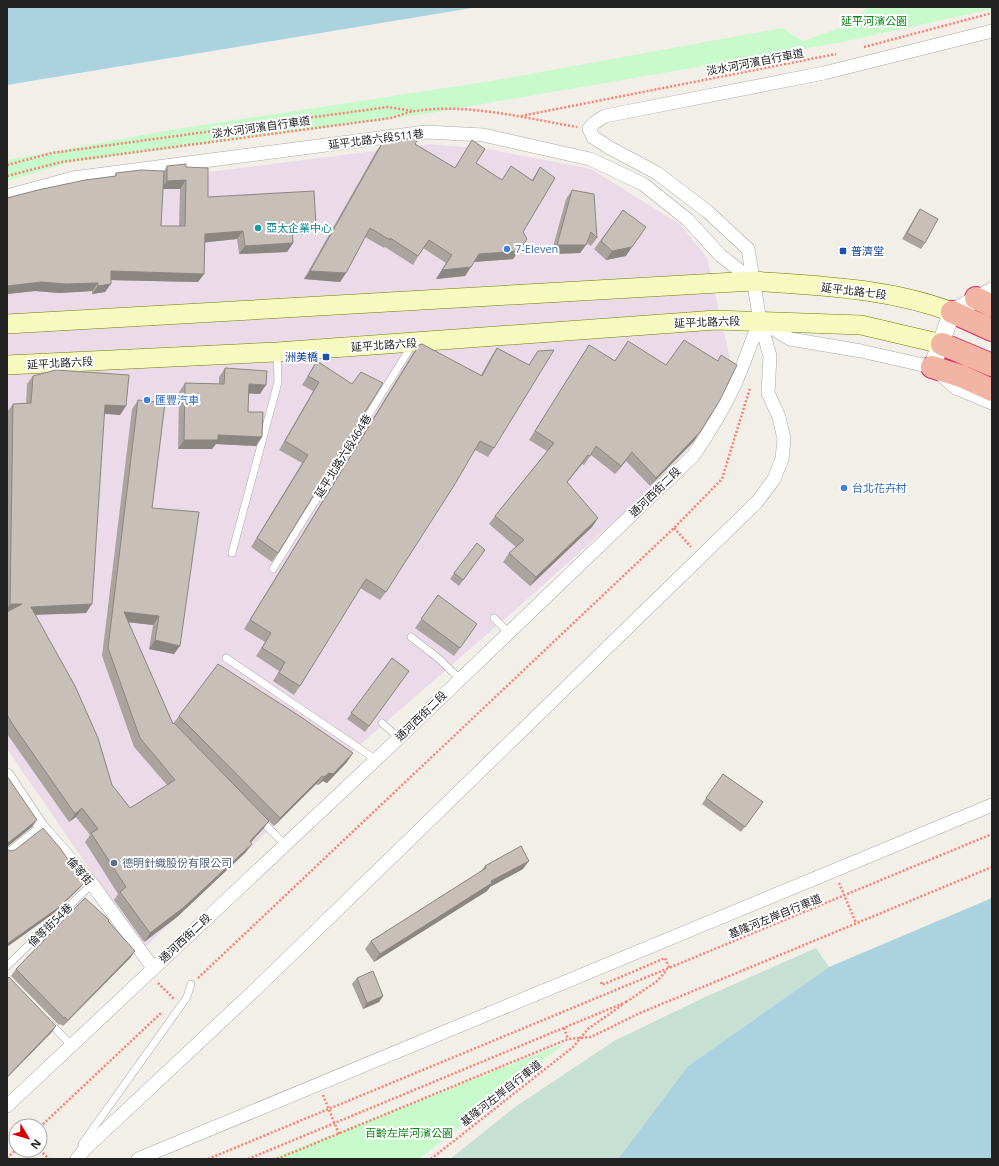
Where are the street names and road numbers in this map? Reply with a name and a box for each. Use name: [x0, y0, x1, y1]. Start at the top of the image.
street label: 淡水河河濱自行車道: [705, 45, 805, 78]
street label: 淡水河河濱自行車道: [211, 112, 311, 141]
street label: 延平北路六段511巷: [327, 125, 424, 152]
street label: 延平北路七段: [820, 279, 888, 302]
street label: 延平北路六段: [674, 313, 740, 330]
street label: 延平北路六段: [351, 335, 417, 354]
street label: 延平北路六段: [27, 353, 93, 372]
street label: 延平北路六段464巷: [311, 411, 374, 500]
street label: 通河西街二段: [626, 463, 684, 520]
street label: 通河西街二段: [392, 687, 450, 744]
street label: 倫等街: [64, 853, 97, 888]
street label: 基隆河左岸自行車道: [726, 890, 824, 941]
street label: 倫等街54巷: [24, 900, 75, 950]
street label: 通河西街二段: [155, 910, 214, 966]
street label: 基隆河左岸自行車道: [457, 1056, 544, 1129]

